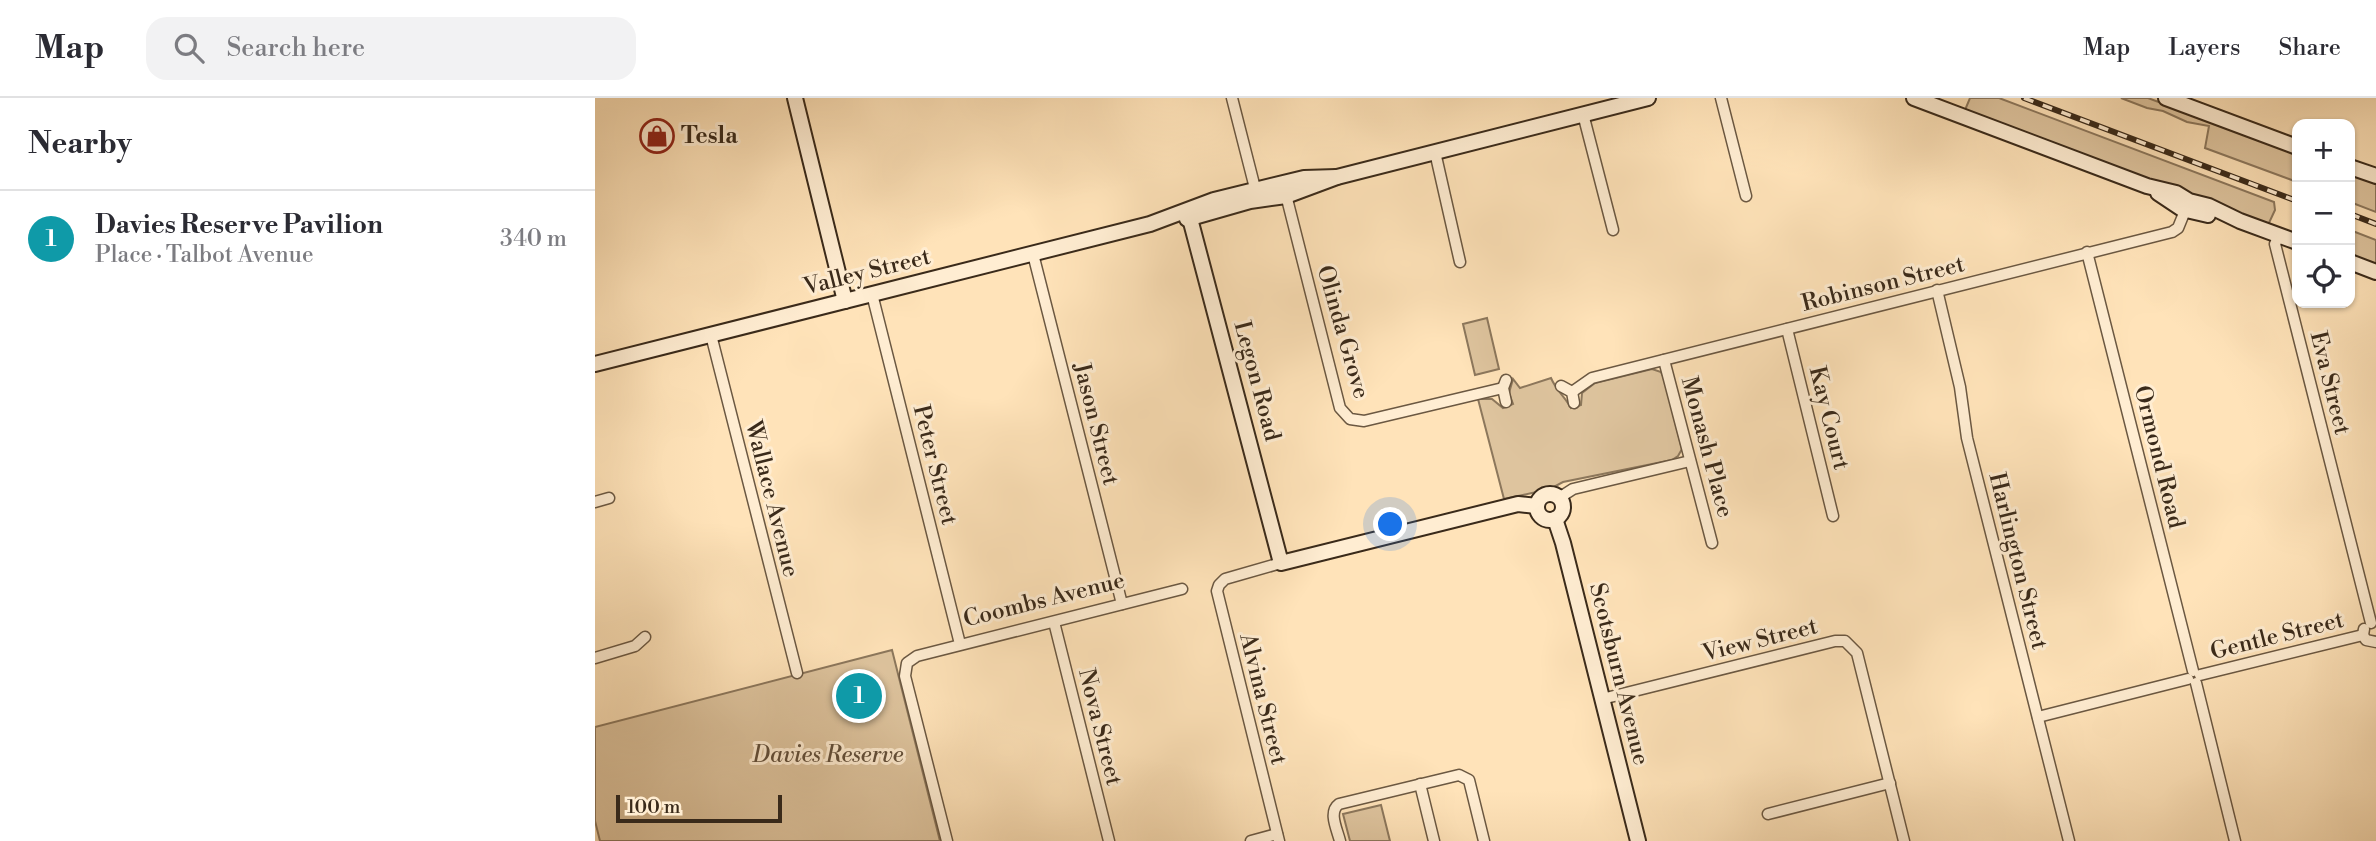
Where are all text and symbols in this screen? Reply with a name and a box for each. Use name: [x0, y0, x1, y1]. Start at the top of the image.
search box: [146, 17, 636, 80]
text: Map: [35, 28, 104, 69]
icon: search: [170, 29, 208, 67]
text: Search here: [226, 32, 365, 64]
text: Map: [2083, 33, 2130, 63]
text: Layers: [2168, 33, 2240, 63]
text: Share: [2278, 33, 2341, 63]
shop icon: Tesla: [638, 117, 676, 155]
map controls: [2292, 119, 2355, 308]
button: +: [2292, 119, 2355, 182]
place label: Tesla: [681, 122, 738, 150]
text: Nearby: [28, 125, 132, 163]
button: −: [2292, 182, 2355, 245]
text: Davies Reserve Pavilion: [95, 209, 383, 241]
text: 1: [45, 225, 57, 253]
text: 340 m: [500, 225, 567, 253]
text: Place · Talbot Avenue: [95, 241, 314, 269]
street label: Valley Street: [800, 243, 933, 302]
button: locate: [2292, 245, 2355, 308]
street label: Robinson Street: [1799, 250, 1967, 318]
street label: Olinda Grove: [1311, 262, 1375, 402]
street label: Legon Road: [1227, 318, 1287, 444]
street label: Eva Street: [2304, 328, 2356, 438]
street label: Jason Street: [1067, 359, 1125, 488]
street label: Kay Court: [1803, 363, 1855, 473]
street label: Monash Place: [1675, 374, 1739, 520]
street label: Ormond Road: [2128, 383, 2190, 531]
street label: Peter Street: [907, 402, 963, 528]
street label: Wallace Avenue: [739, 417, 805, 580]
street label: Harlington Street: [1982, 470, 2054, 652]
your location: [1373, 507, 1407, 541]
street label: Coombs Avenue: [960, 566, 1128, 634]
street label: Scotsburn Avenue: [1583, 580, 1655, 768]
street label: Gentle Street: [2207, 606, 2347, 666]
street label: View Street: [1699, 612, 1820, 668]
street label: Alvina Street: [1233, 629, 1293, 768]
street label: Nova Street: [1072, 666, 1128, 788]
pin: 1: [836, 670, 882, 722]
park label: Davies Reserve: [751, 741, 904, 769]
scale bar: [616, 792, 782, 824]
text: 100 m: [627, 795, 680, 819]

